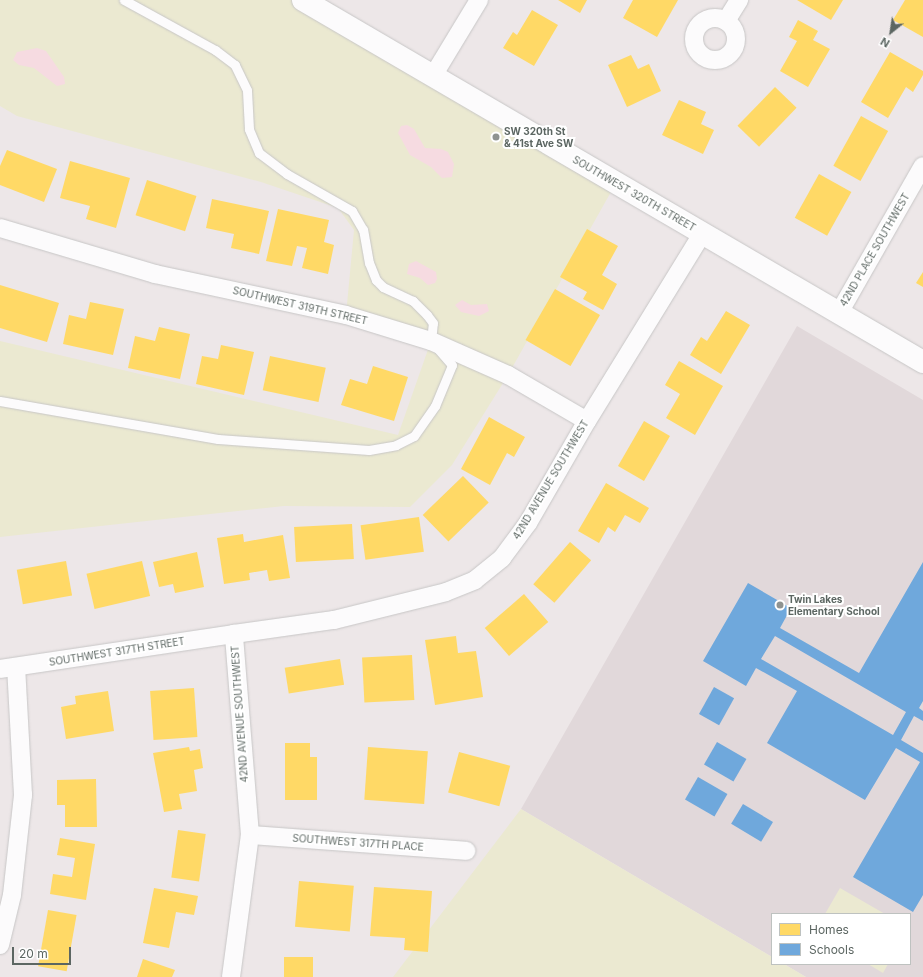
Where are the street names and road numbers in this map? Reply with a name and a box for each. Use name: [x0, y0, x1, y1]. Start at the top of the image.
street label: SOUTHWEST 320TH STREET: [570, 154, 698, 234]
street label: 42ND PLACE SOUTHWEST: [838, 191, 912, 309]
street label: SOUTHWEST 319TH STREET: [231, 285, 369, 327]
street label: 42ND AVENUE SOUTHWEST: [511, 418, 591, 542]
street label: SOUTHWEST 317TH STREET: [48, 635, 186, 669]
street label: 42ND AVENUE SOUTHWEST: [229, 645, 251, 783]
street label: SOUTHWEST 317TH PLACE: [292, 832, 424, 854]

